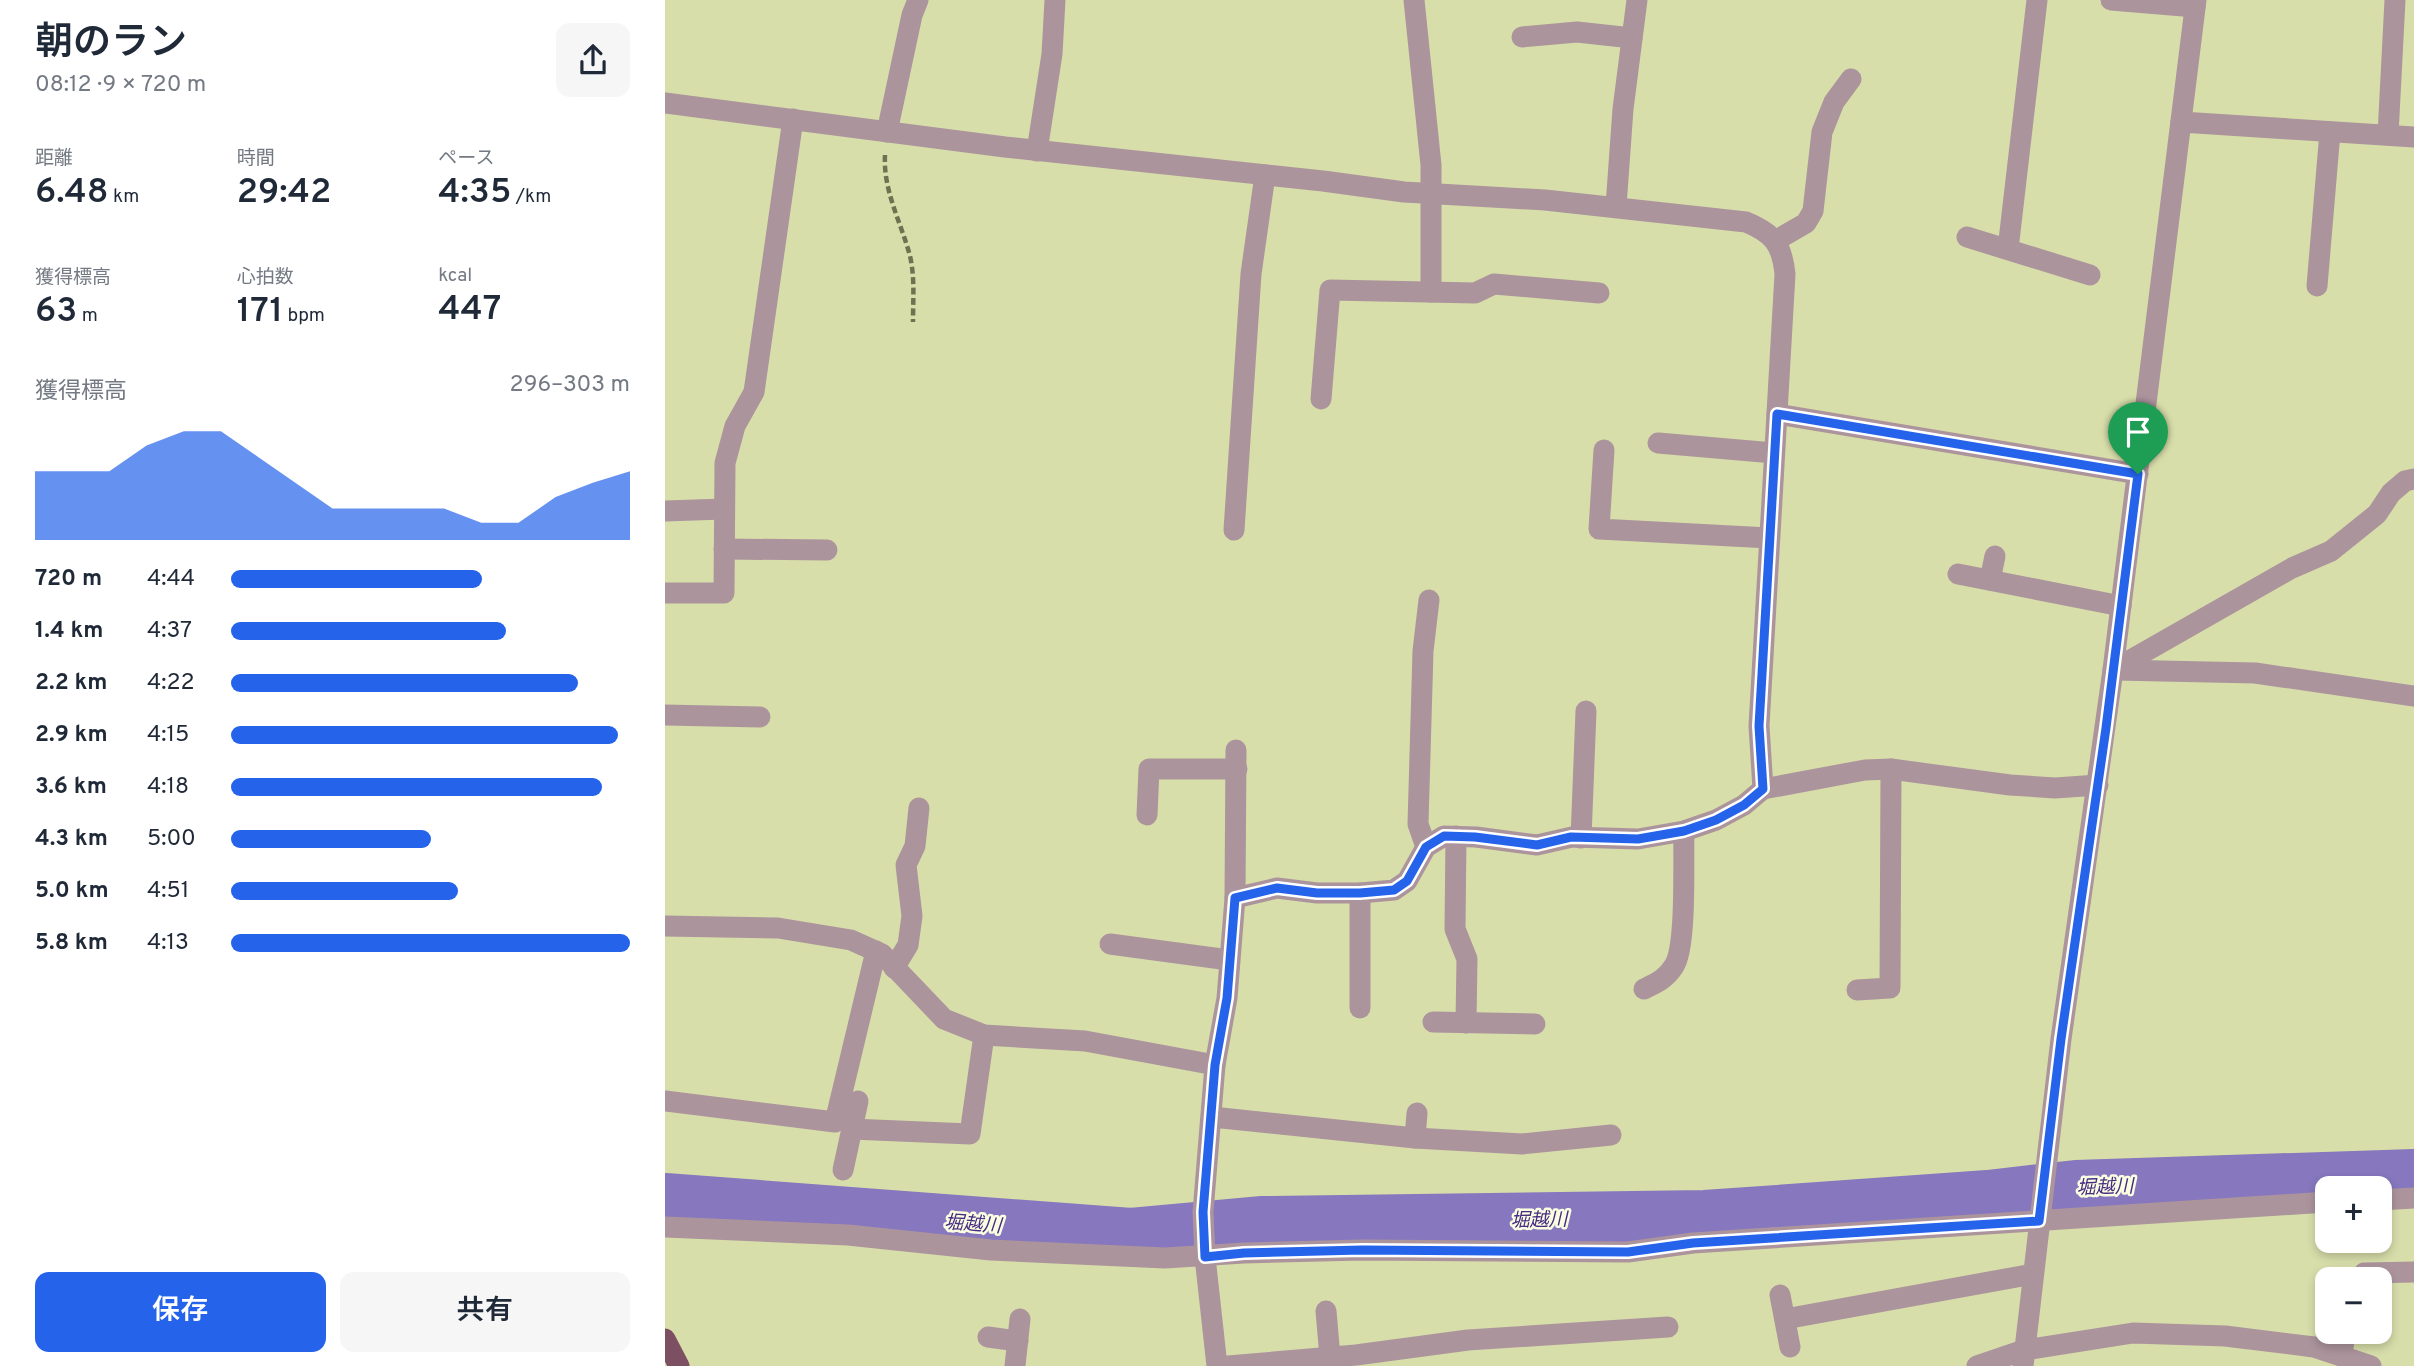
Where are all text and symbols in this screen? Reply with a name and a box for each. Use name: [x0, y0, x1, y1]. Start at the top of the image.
text: 朝のラン: [35, 20, 187, 69]
button: share: [556, 23, 630, 97]
text: 08:12 · 9 × 720 m: [35, 71, 206, 100]
text: 距離: [35, 147, 73, 171]
text: 時間: [237, 147, 275, 171]
text: ペース: [438, 147, 494, 171]
text: 6.48: [35, 171, 109, 215]
text: 29:42: [237, 171, 331, 215]
text: 4:35: [438, 171, 511, 215]
text: km: [109, 185, 139, 209]
text: /km: [511, 185, 551, 209]
text: kcal: [438, 264, 472, 288]
text: 獲得標高: [35, 266, 111, 290]
text: 心拍数: [237, 266, 294, 290]
text: 447: [438, 288, 501, 332]
text: 63: [35, 290, 77, 334]
text: 171: [237, 290, 283, 334]
text: m: [77, 304, 98, 328]
text: bpm: [283, 304, 325, 328]
text: 296–303 m: [510, 371, 630, 400]
text: 獲得標高: [35, 378, 127, 407]
pin: [2108, 402, 2168, 474]
icon: arrive: [2119, 413, 2157, 451]
text: 720 m: [35, 565, 102, 594]
text: 4:44: [147, 565, 195, 594]
text: 1.4 km: [35, 617, 103, 646]
text: 4:37: [147, 617, 192, 646]
text: 2.2 km: [35, 669, 108, 698]
text: 4:22: [147, 669, 195, 698]
text: 2.9 km: [35, 721, 108, 750]
text: 4:15: [147, 721, 189, 750]
text: 3.6 km: [35, 773, 107, 802]
text: 4:18: [147, 773, 189, 802]
text: 4.3 km: [35, 825, 108, 854]
text: 5:00: [147, 825, 196, 854]
text: 5.0 km: [35, 877, 109, 906]
text: 4:51: [147, 877, 189, 906]
text: 5.8 km: [35, 929, 108, 958]
text: 4:13: [147, 929, 189, 958]
water label: 堀越川: [2076, 1175, 2136, 1201]
map controls: [2315, 1176, 2392, 1344]
button: +: [2315, 1176, 2392, 1253]
water label: 堀越川: [1510, 1208, 1570, 1233]
water label: 堀越川: [944, 1211, 1004, 1239]
button: −: [2315, 1267, 2392, 1344]
button: 保存: [35, 1272, 326, 1352]
button: 共有: [340, 1272, 630, 1352]

